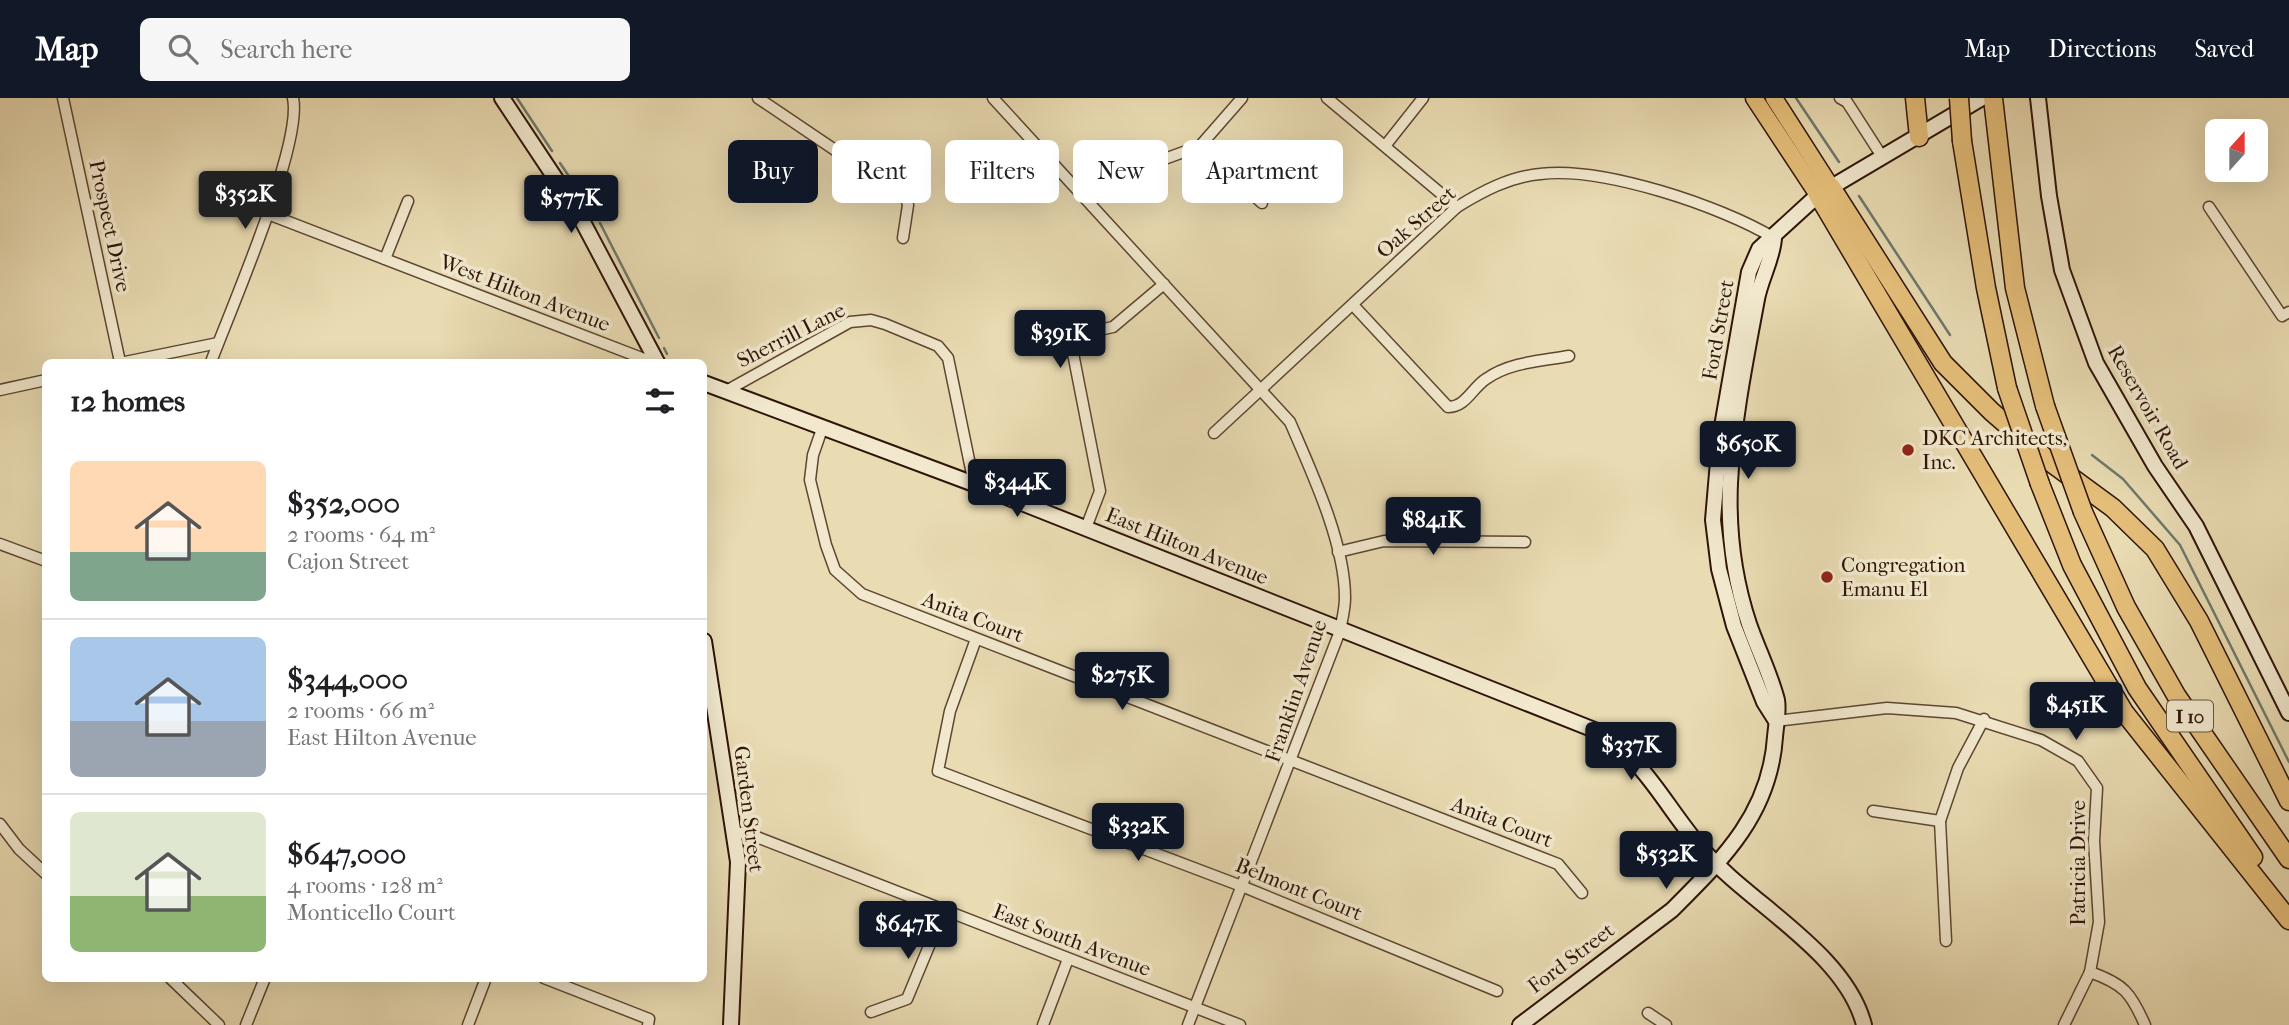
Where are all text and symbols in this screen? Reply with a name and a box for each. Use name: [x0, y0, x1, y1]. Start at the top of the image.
search box: [140, 18, 630, 81]
text: Map: [35, 30, 98, 69]
icon: search: [164, 30, 202, 68]
text: Search here: [220, 34, 352, 65]
text: Map: [1964, 35, 2010, 63]
text: Directions: [2048, 35, 2156, 63]
text: Saved: [2194, 35, 2254, 63]
north arrow: [2205, 119, 2268, 182]
map controls: [2205, 119, 2268, 182]
chip: Buy: [728, 140, 818, 203]
chip: Rent: [832, 140, 931, 203]
chip: Filters: [945, 140, 1059, 203]
chip: New: [1073, 140, 1168, 203]
chip: Apartment: [1182, 140, 1343, 203]
street label: Prospect Drive: [84, 158, 136, 294]
pin: $352K: [196, 172, 294, 231]
pin: $577K: [522, 176, 620, 235]
text: $352K: [215, 180, 275, 207]
street label: Oak Street: [1371, 181, 1461, 263]
text: $577K: [540, 184, 602, 211]
street label: West Hilton Avenue: [436, 249, 613, 337]
street label: Ford Street: [1697, 277, 1739, 382]
street label: Sherrill Lane: [733, 298, 849, 372]
pin: $391K: [1011, 310, 1109, 370]
text: $391K: [1030, 319, 1090, 346]
street label: Reservoir Road: [2103, 341, 2194, 474]
icon: filters: [641, 382, 679, 420]
text: 12 homes: [70, 384, 185, 419]
pin: $650K: [1699, 422, 1797, 481]
place label: DKC Architects, Inc.: [1922, 426, 2067, 474]
text: $650K: [1716, 430, 1780, 457]
marker: DKC Architects, Inc.: [1900, 442, 1916, 458]
pin: $344K: [968, 460, 1066, 519]
text: $344K: [984, 468, 1050, 495]
text: $352,000: [287, 486, 400, 521]
icon: home: [126, 489, 210, 573]
pin: $841K: [1384, 498, 1482, 557]
street label: East Hilton Avenue: [1102, 502, 1272, 590]
text: $841K: [1402, 506, 1464, 533]
text: 2 rooms · 64 m²: [287, 521, 435, 548]
text: Cajon Street: [287, 548, 409, 575]
place label: Congregation Emanu El: [1841, 553, 1966, 601]
marker: Congregation Emanu El: [1819, 569, 1835, 585]
street label: Anita Court: [918, 586, 1028, 647]
street label: Franklin Avenue: [1260, 616, 1332, 766]
pin: $275K: [1073, 652, 1171, 712]
text: $275K: [1091, 661, 1153, 688]
text: $344,000: [287, 662, 408, 697]
icon: home: [126, 665, 210, 749]
pin: $451K: [2027, 682, 2125, 742]
text: $451K: [2046, 691, 2106, 718]
text: 2 rooms · 66 m²: [287, 697, 434, 724]
road number: I 10: [2167, 701, 2213, 732]
pin: $337K: [1582, 722, 1680, 782]
text: East Hilton Avenue: [287, 724, 477, 751]
text: $337K: [1601, 731, 1661, 758]
street label: Garden Street: [729, 744, 769, 874]
street label: Anita Court: [1447, 791, 1557, 852]
street label: Patricia Drive: [2066, 800, 2090, 926]
pin: $332K: [1089, 804, 1187, 863]
text: $332K: [1108, 812, 1168, 839]
pin: $532K: [1617, 832, 1715, 891]
text: $647,000: [287, 837, 406, 872]
icon: home: [126, 840, 210, 924]
text: $532K: [1636, 840, 1696, 867]
street label: Belmont Court: [1232, 853, 1366, 926]
text: 4 rooms · 128 m²: [287, 872, 443, 899]
text: Monticello Court: [287, 899, 456, 926]
street label: East South Avenue: [990, 899, 1154, 981]
pin: $647K: [859, 902, 957, 961]
text: $647K: [875, 910, 941, 937]
street label: Ford Street: [1523, 918, 1619, 998]

